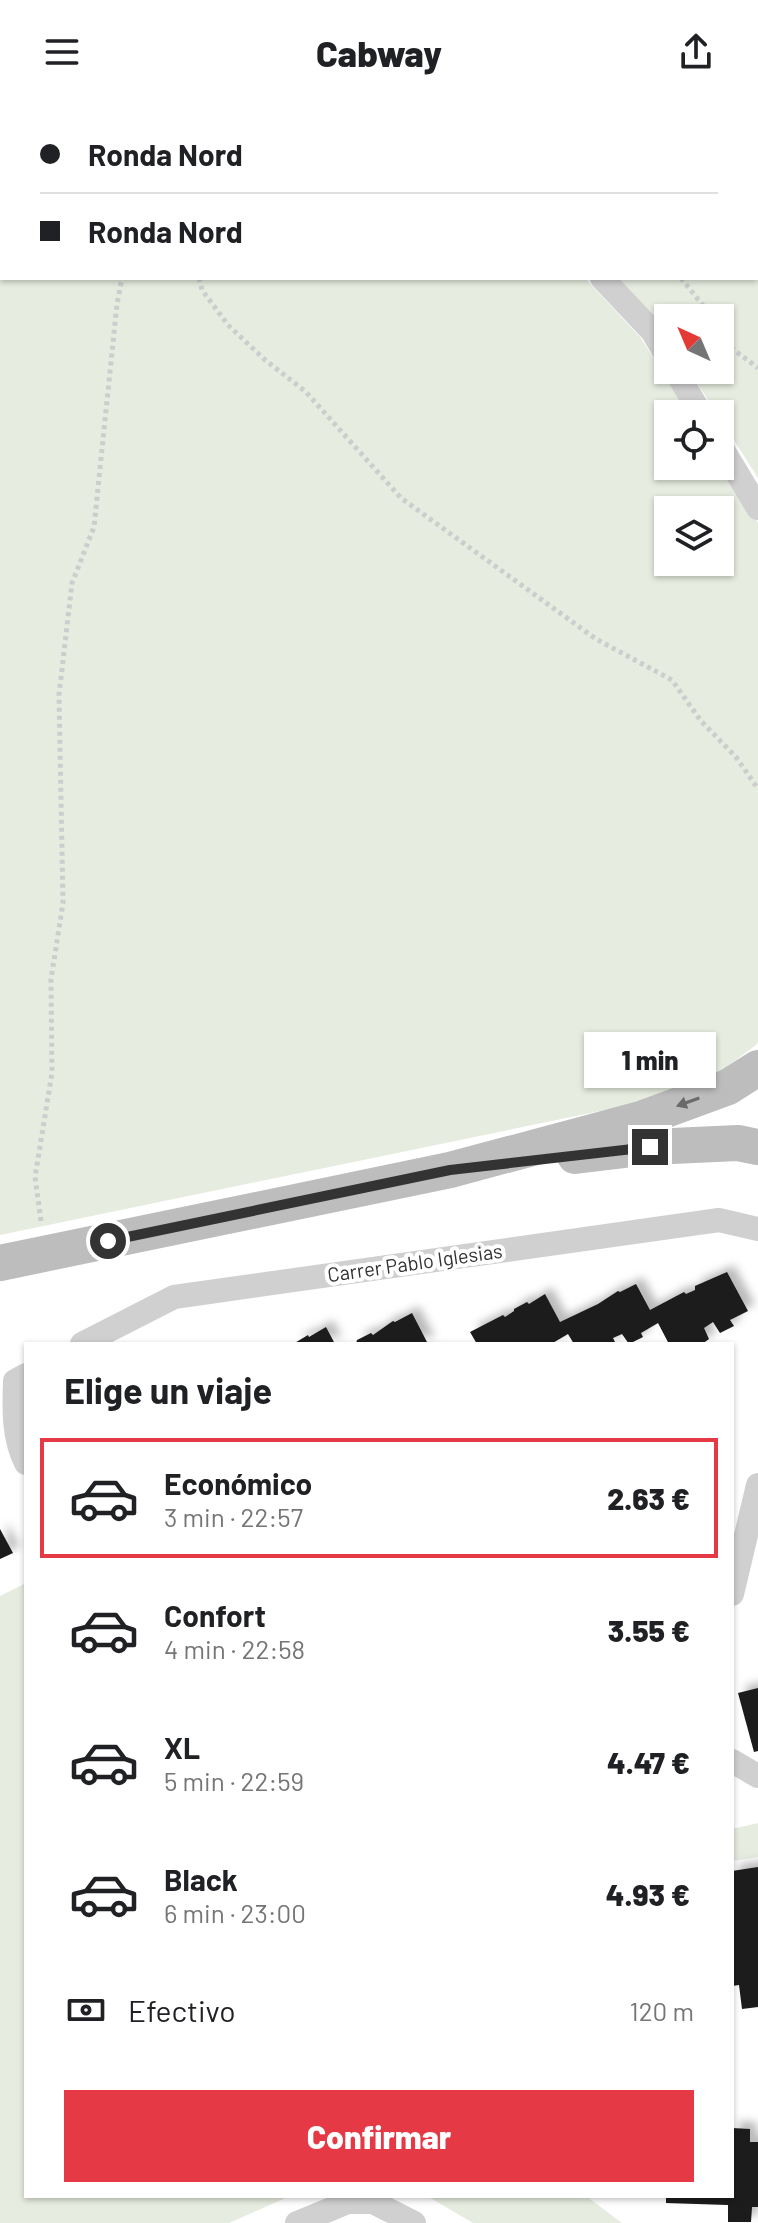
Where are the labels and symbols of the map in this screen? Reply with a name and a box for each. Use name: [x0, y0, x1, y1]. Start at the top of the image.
north arrow: [654, 304, 734, 384]
callout: 1 min: [584, 1031, 716, 1087]
one-way arrow: [676, 1096, 700, 1109]
route end: [632, 1129, 668, 1165]
route start: [90, 1223, 126, 1259]
street label: Carrer Pablo Iglesias: [326, 1238, 504, 1286]

